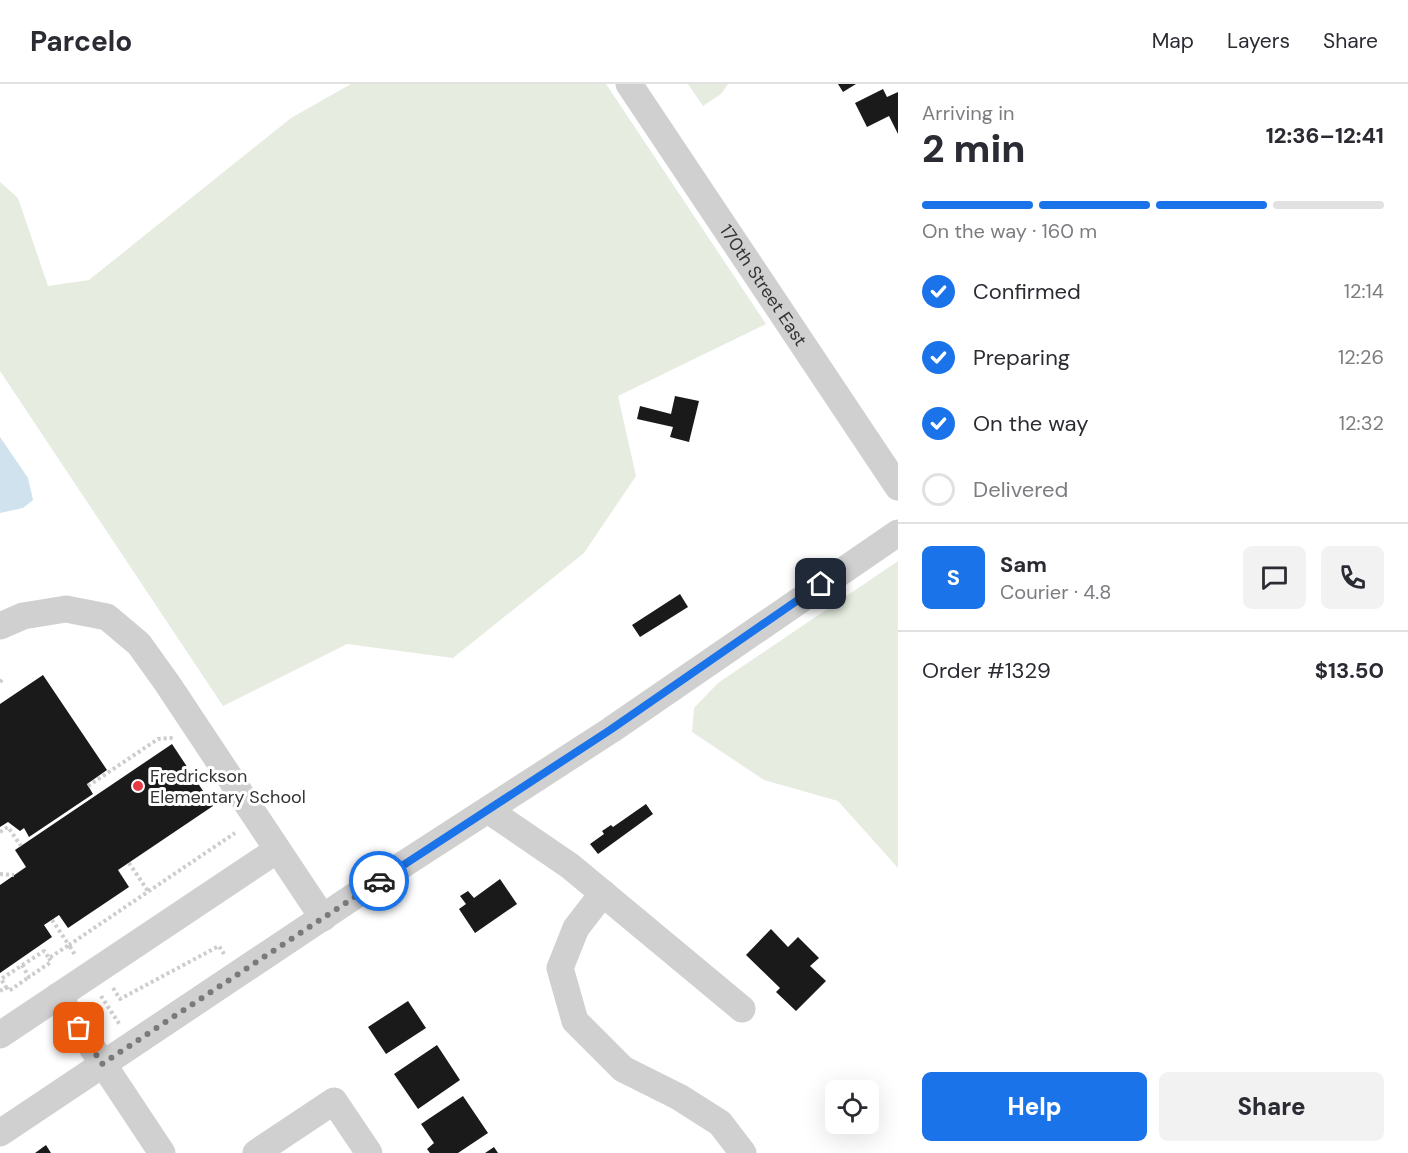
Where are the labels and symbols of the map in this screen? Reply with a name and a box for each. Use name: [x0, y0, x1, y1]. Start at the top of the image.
street label: 170th Street East: [714, 220, 812, 351]
pin: [795, 558, 846, 609]
place label: Fredrickson Elementary School: [150, 764, 306, 809]
marker: Fredrickson Elementary School: [131, 779, 145, 793]
courier: [349, 851, 409, 911]
pin: [53, 1002, 104, 1053]

